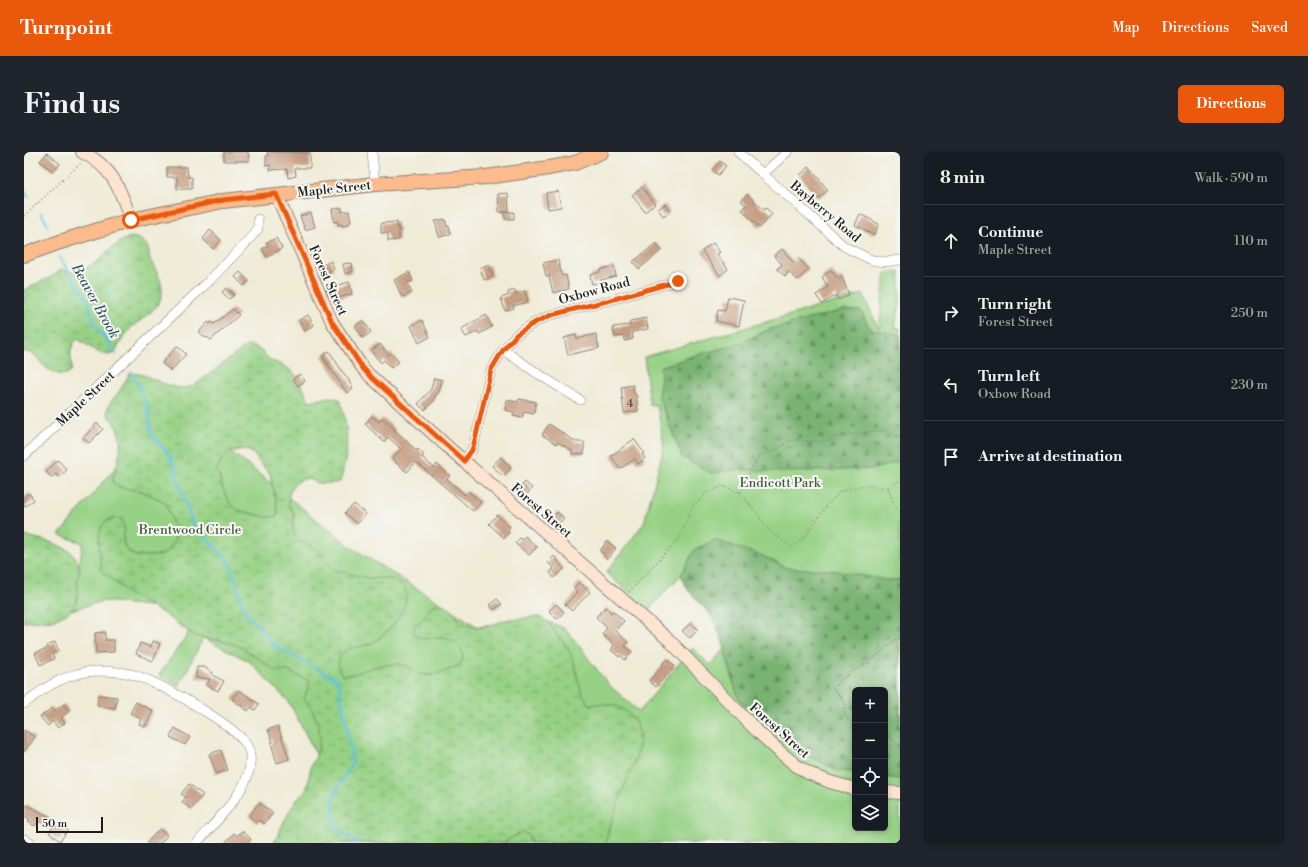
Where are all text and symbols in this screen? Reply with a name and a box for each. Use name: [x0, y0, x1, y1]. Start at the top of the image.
text: Turnpoint: [20, 16, 113, 40]
text: Map: [1112, 19, 1140, 37]
text: Directions: [1162, 19, 1229, 37]
text: Saved: [1251, 19, 1288, 37]
button: Directions: [1178, 85, 1284, 123]
text: Find us: [24, 87, 120, 122]
text: 8 min: [940, 167, 985, 189]
text: Walk · 590 m: [1195, 170, 1268, 186]
street label: Maple Street: [296, 177, 372, 201]
street label: Bayberry Road: [786, 177, 864, 246]
route start: [122, 211, 140, 229]
text: Continue: [978, 223, 1043, 242]
icon: ahead: [940, 230, 962, 252]
text: 110 m: [1234, 233, 1268, 249]
text: Maple Street: [978, 242, 1052, 258]
street label: Forest Street: [305, 243, 351, 318]
water label: Beaver Brook: [67, 260, 123, 342]
route end: [669, 272, 687, 290]
street label: Oxbow Road: [557, 274, 632, 308]
text: Turn right: [978, 295, 1052, 314]
icon: right: [940, 302, 962, 324]
text: 250 m: [1231, 305, 1268, 321]
text: Forest Street: [978, 314, 1053, 330]
street label: Maple Street: [53, 367, 118, 430]
text: Turn left: [978, 367, 1040, 386]
icon: left: [940, 374, 962, 396]
text: 230 m: [1231, 377, 1268, 393]
text: Oxbow Road: [978, 386, 1051, 402]
house number: 4: [627, 397, 634, 411]
icon: arrive: [940, 446, 962, 468]
text: Arrive at destination: [978, 447, 1122, 466]
park label: Endicott Park: [739, 475, 822, 491]
street label: Forest Street: [508, 480, 575, 542]
park label: Brentwood Circle: [138, 522, 242, 538]
map controls: [852, 687, 888, 831]
button: +: [852, 687, 888, 723]
street label: Forest Street: [746, 700, 813, 762]
button: −: [852, 723, 888, 759]
button: locate: [852, 759, 888, 795]
button: layers: [852, 795, 888, 831]
scale bar: [36, 815, 103, 834]
text: 50 m: [42, 817, 67, 831]

